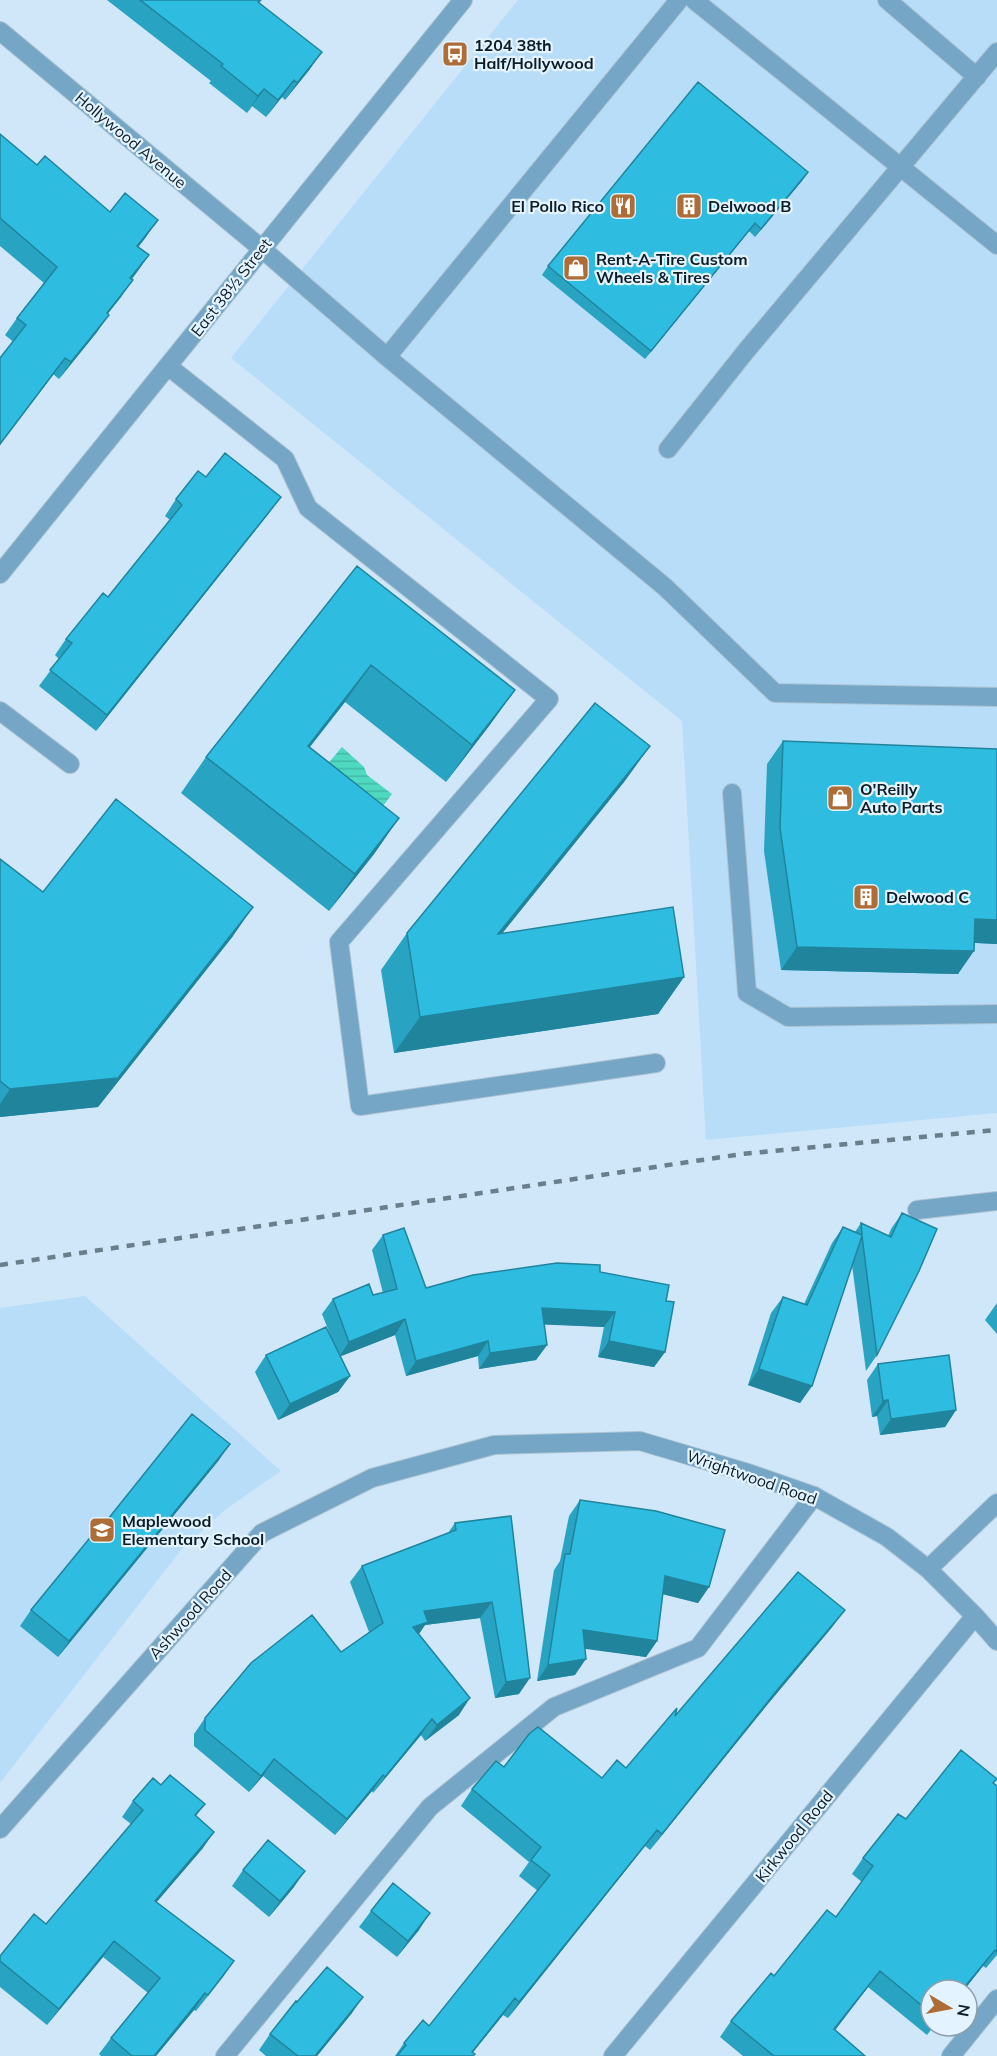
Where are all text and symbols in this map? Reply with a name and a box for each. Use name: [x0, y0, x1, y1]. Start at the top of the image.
place label: 1204 38th Half/Hollywood: [474, 35, 594, 73]
bus stop icon: 1204 38th Half/Hollywood: [440, 39, 470, 69]
street label: Hollywood Avenue: [71, 88, 191, 192]
restaurant icon: El Pollo Rico: [608, 191, 638, 221]
building icon: Delwood B: [674, 191, 704, 221]
place label: El Pollo Rico: [511, 196, 604, 216]
place label: Delwood B: [708, 196, 791, 216]
street label: East 38½ Street: [186, 234, 276, 340]
place label: Rent-A-Tire Custom Wheels & Tires: [596, 249, 748, 287]
shop icon: Rent-A-Tire Custom Wheels & Tires: [561, 253, 591, 283]
place label: O'Reilly Auto Parts: [860, 779, 942, 817]
shop icon: O'Reilly Auto Parts: [825, 783, 855, 813]
building icon: Delwood C: [851, 882, 881, 912]
place label: Delwood C: [886, 887, 969, 907]
street label: Wrightwood Road: [684, 1445, 820, 1509]
place label: Maplewood Elementary School: [122, 1511, 264, 1549]
school or university icon: Maplewood Elementary School: [87, 1515, 117, 1545]
street label: Ashwood Road: [144, 1565, 236, 1663]
street label: Kirkwood Road: [751, 1786, 837, 1886]
north arrow: [919, 1978, 979, 2038]
text: N: [953, 2003, 975, 2018]

